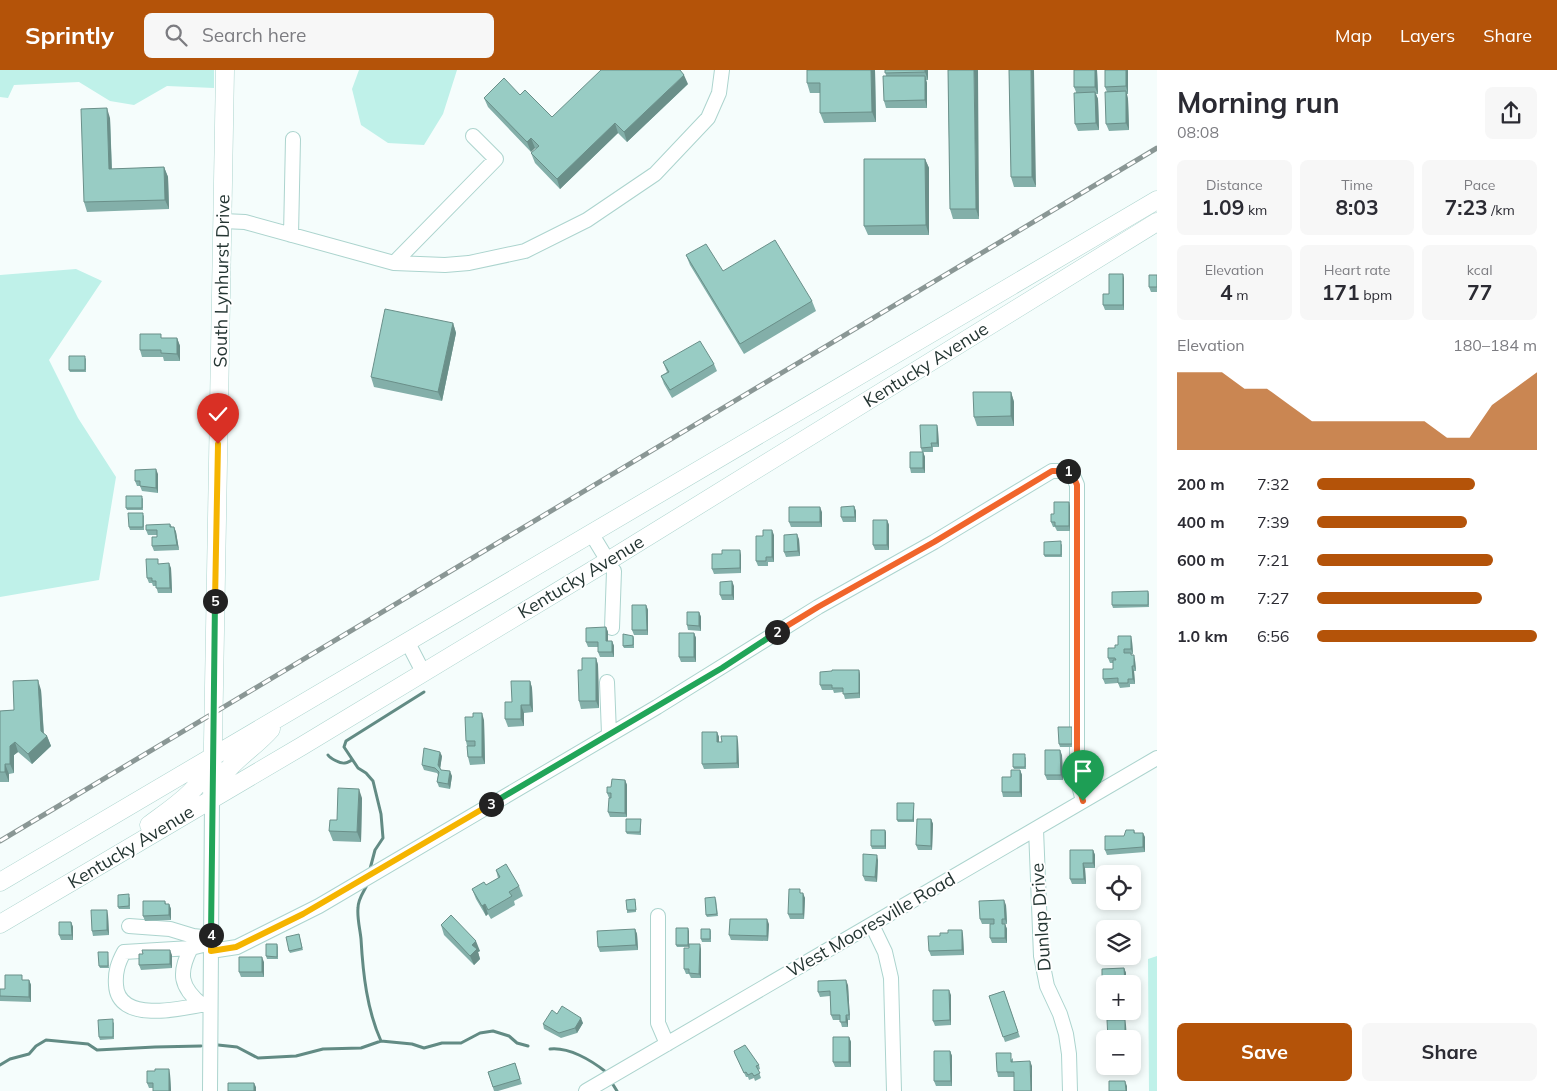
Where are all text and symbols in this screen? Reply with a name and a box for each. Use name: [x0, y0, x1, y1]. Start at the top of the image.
search box: [144, 13, 494, 58]
text: Sprintly: [25, 20, 114, 50]
icon: search: [162, 21, 190, 49]
text: Search here: [202, 23, 306, 47]
text: Map: [1335, 24, 1372, 47]
text: Layers: [1400, 24, 1455, 47]
text: Share: [1483, 24, 1532, 47]
text: Morning run: [1177, 85, 1340, 120]
button: share: [1485, 87, 1537, 139]
text: 08:08: [1177, 122, 1219, 142]
text: Distance: [1206, 176, 1263, 194]
text: Time: [1341, 176, 1373, 194]
text: Pace: [1464, 176, 1495, 194]
street label: South Lynhurst Drive: [208, 194, 235, 368]
text: 1.09: [1201, 194, 1244, 220]
text: 8:03: [1335, 194, 1379, 220]
text: 7:23: [1445, 194, 1488, 220]
text: km: [1244, 201, 1267, 219]
text: /km: [1488, 201, 1515, 219]
text: Elevation: [1205, 261, 1264, 279]
text: Heart rate: [1324, 261, 1390, 279]
text: kcal: [1467, 261, 1492, 279]
text: 4: [1220, 279, 1233, 305]
text: 171: [1322, 279, 1360, 305]
text: 77: [1467, 279, 1492, 305]
text: m: [1233, 286, 1249, 304]
text: bpm: [1360, 286, 1392, 304]
street label: Kentucky Avenue: [859, 317, 992, 412]
text: Elevation: [1177, 335, 1245, 355]
text: 180–184 m: [1453, 335, 1537, 355]
pin: [197, 393, 239, 444]
icon: check: [204, 400, 232, 428]
pin: 1: [1056, 458, 1080, 484]
text: 1: [1064, 462, 1073, 480]
text: 200 m: [1177, 474, 1225, 494]
text: 7:32: [1257, 474, 1289, 494]
text: 400 m: [1177, 512, 1225, 532]
text: 7:39: [1257, 512, 1289, 532]
street label: Kentucky Avenue: [513, 530, 648, 623]
text: 600 m: [1177, 550, 1225, 570]
text: 7:21: [1257, 550, 1289, 570]
pin: 5: [202, 588, 228, 614]
text: 800 m: [1177, 588, 1225, 608]
text: 7:27: [1257, 588, 1289, 608]
text: 5: [211, 592, 220, 610]
pin: 2: [764, 620, 790, 644]
text: 2: [773, 623, 782, 641]
text: 1.0 km: [1177, 626, 1228, 646]
text: 6:56: [1257, 626, 1289, 646]
pin: [1062, 750, 1104, 801]
icon: arrive: [1069, 757, 1097, 785]
pin: 3: [478, 792, 504, 816]
text: 3: [487, 795, 496, 813]
street label: Kentucky Avenue: [63, 800, 198, 893]
street label: Dunlap Drive: [1025, 862, 1056, 972]
map controls: [1096, 865, 1141, 1075]
button: locate: [1096, 865, 1141, 910]
street label: West Mooresville Road: [782, 867, 959, 982]
button: layers: [1096, 920, 1141, 965]
pin: 4: [198, 922, 224, 948]
text: 4: [207, 926, 216, 944]
button: +: [1096, 975, 1141, 1020]
button: Save: [1177, 1023, 1352, 1081]
button: Share: [1362, 1023, 1537, 1081]
button: −: [1096, 1030, 1141, 1075]

